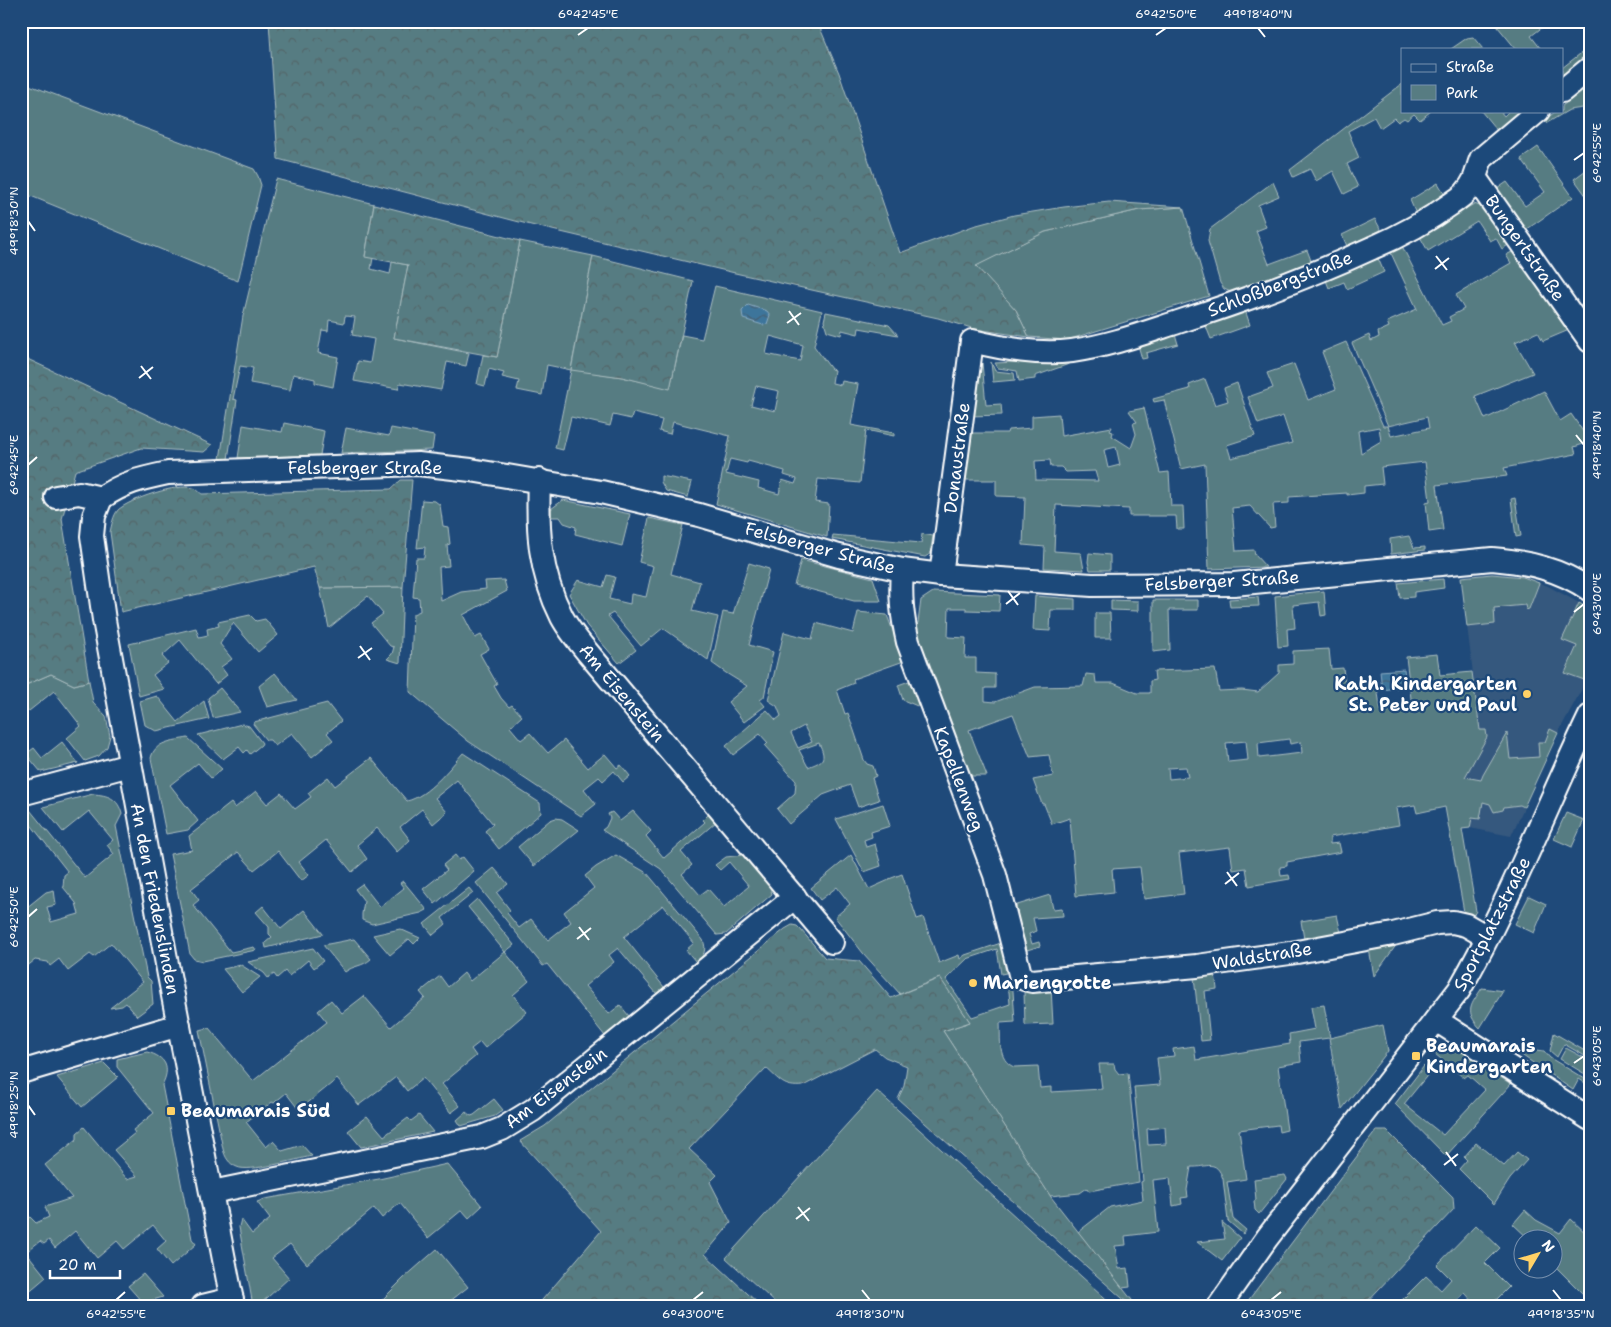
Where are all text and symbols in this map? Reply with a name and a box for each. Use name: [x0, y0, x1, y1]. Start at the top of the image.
text: 6°42'45"E: [558, 6, 618, 22]
text: 6°42'50"E: [1135, 6, 1197, 22]
text: 49°18'40"N: [1224, 6, 1292, 22]
legend: [1401, 48, 1564, 112]
text: Straße: [1446, 57, 1494, 77]
text: Park: [1446, 83, 1478, 103]
text: 6°42'55"E: [1589, 123, 1605, 183]
text: 49°18'30"N: [6, 187, 22, 255]
street label: Bungertstraße: [1479, 190, 1571, 306]
street label: Schloßbergstraße: [1204, 245, 1356, 323]
street label: Donaustraße: [938, 401, 976, 515]
text: 49°18'40"N: [1589, 411, 1605, 479]
text: 6°42'45"E: [6, 435, 22, 495]
street label: Felsberger Straße: [288, 456, 442, 480]
street label: Felsberger Straße: [742, 516, 898, 580]
street label: Felsberger Straße: [1144, 565, 1300, 597]
text: 6°43'00"E: [1589, 573, 1605, 635]
street label: Am Eisenstein: [574, 639, 670, 747]
place label: Kath. Kindergarten St. Peter und Paul: [1334, 672, 1517, 717]
marker: Kath. Kindergarten St. Peter und Paul: [1521, 688, 1533, 700]
street label: Kapellenweg: [928, 723, 990, 835]
street label: An den Friedenslinden: [125, 801, 185, 997]
street label: Sportplatzstraße: [1448, 853, 1536, 995]
text: 6°42'50"E: [6, 886, 22, 948]
street label: Waldstraße: [1210, 936, 1314, 976]
place label: Mariengrotte: [983, 971, 1112, 995]
marker: Mariengrotte: [967, 977, 979, 989]
text: 6°43'05"E: [1589, 1026, 1605, 1086]
place label: Beaumarais Kindergarten: [1426, 1034, 1552, 1079]
street label: Am Eisenstein: [500, 1042, 612, 1134]
marker: Beaumarais Kindergarten: [1410, 1050, 1422, 1062]
text: 49°18'25"N: [6, 1071, 22, 1139]
place label: Beaumarais Süd: [181, 1099, 331, 1123]
marker: Beaumarais Süd: [165, 1105, 177, 1117]
north arrow: [1514, 1230, 1564, 1280]
text: N: [1538, 1236, 1559, 1256]
scale bar: [50, 1247, 120, 1279]
text: 20 m: [58, 1255, 97, 1275]
text: 6°42'55"E: [86, 1306, 146, 1322]
text: 6°43'00"E: [662, 1306, 724, 1322]
text: 49°18'30"N: [836, 1306, 904, 1322]
text: 6°43'05"E: [1241, 1306, 1301, 1322]
text: 49°18'35"N: [1527, 1306, 1595, 1322]

